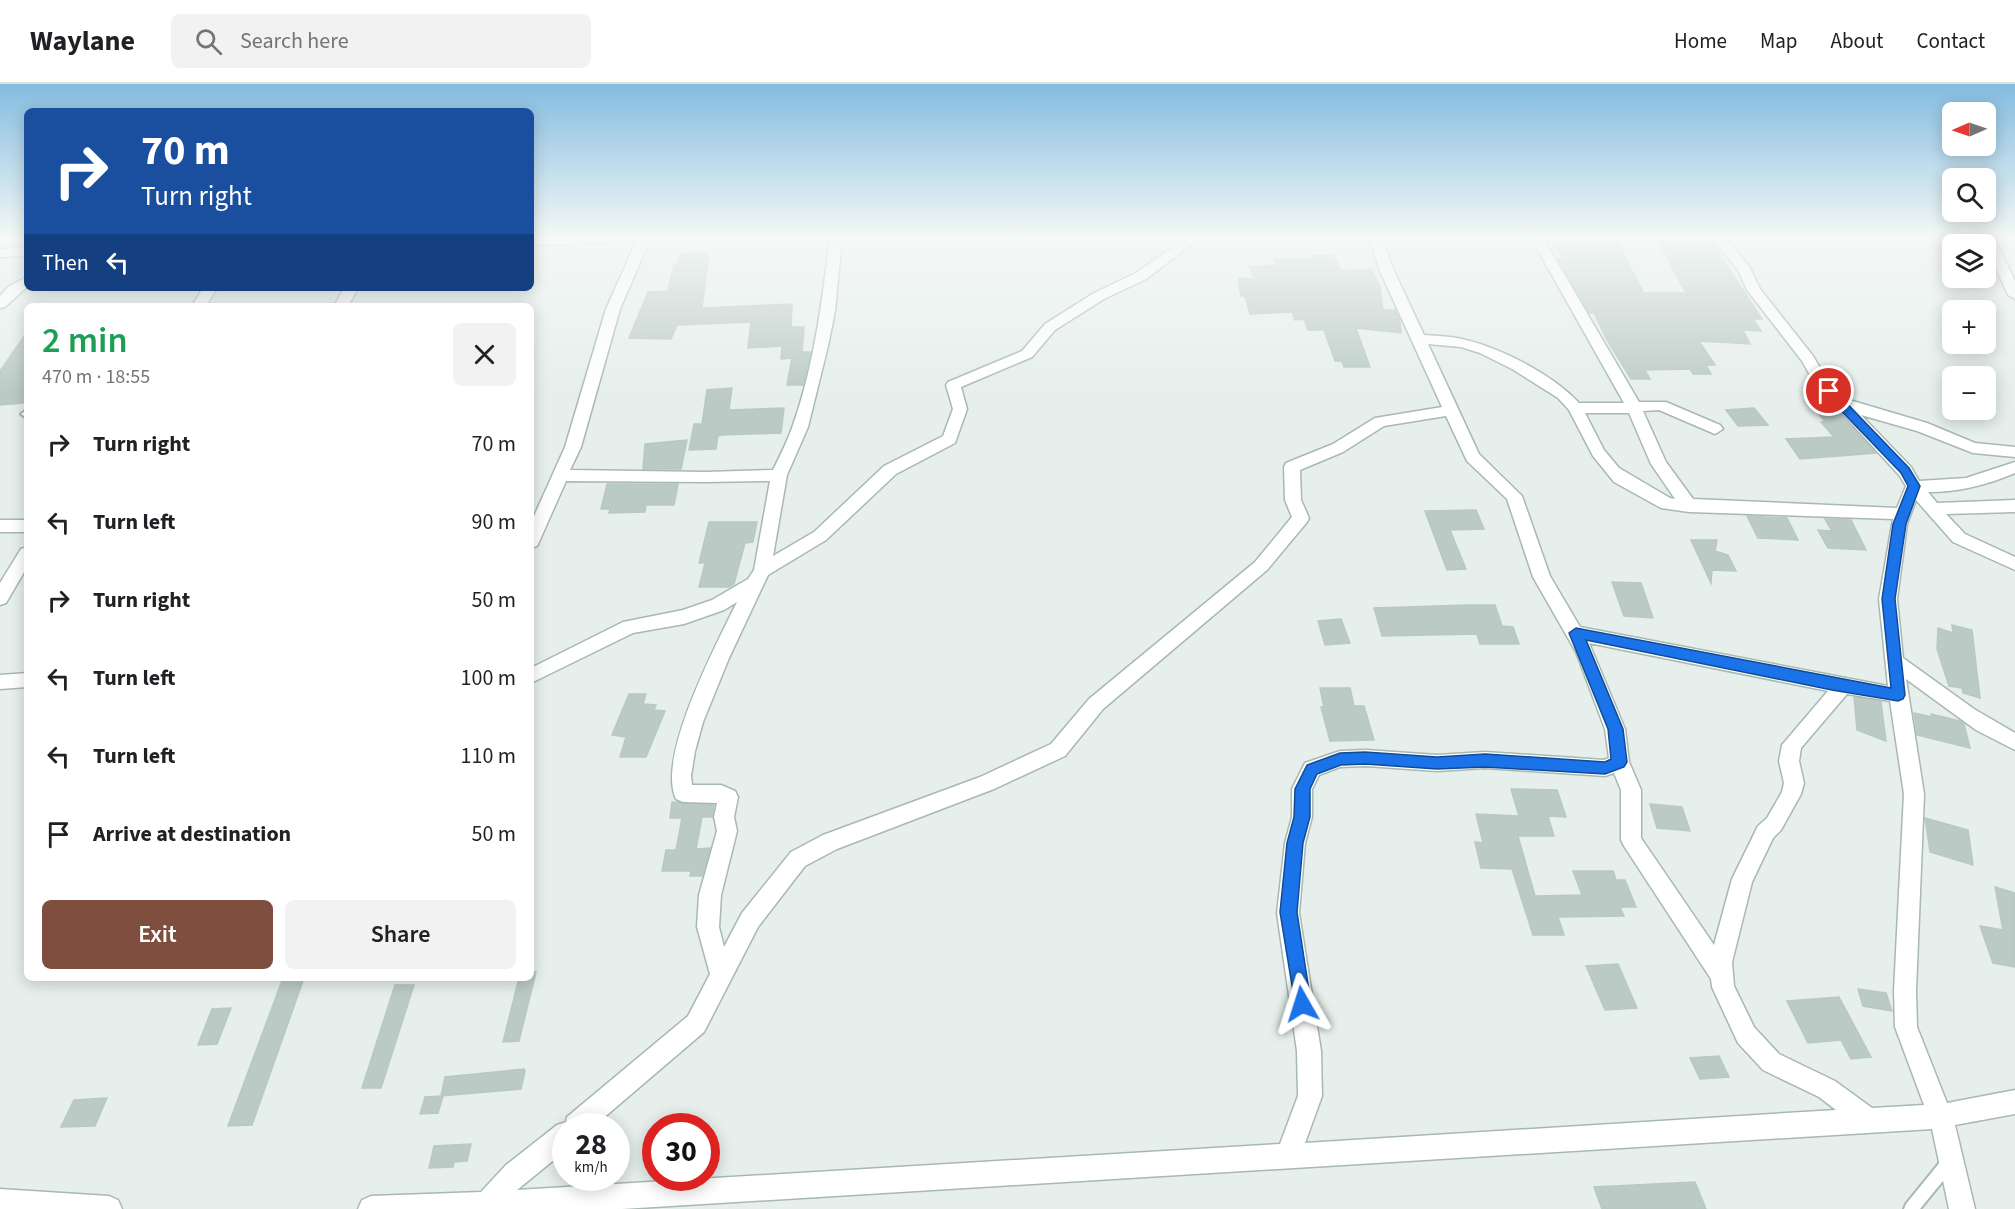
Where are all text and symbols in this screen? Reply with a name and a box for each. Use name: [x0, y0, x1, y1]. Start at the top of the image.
search box: [171, 14, 591, 68]
text: Waylane: [30, 21, 135, 61]
icon: search: [192, 25, 225, 58]
text: Search here: [240, 25, 349, 57]
text: Home: [1674, 26, 1727, 56]
text: Map: [1760, 26, 1798, 56]
text: About: [1831, 26, 1883, 56]
text: Contact: [1916, 26, 1985, 56]
north arrow: [1942, 102, 1996, 156]
map controls: [1942, 102, 1996, 420]
text: 70 m: [141, 121, 230, 181]
icon: right: [42, 132, 120, 210]
button: search: [1942, 168, 1996, 222]
text: Turn right: [141, 177, 252, 216]
button: layers: [1942, 234, 1996, 288]
icon: left: [101, 246, 134, 279]
text: Then: [42, 247, 89, 279]
button: +: [1942, 300, 1996, 354]
text: 2 min: [42, 315, 128, 366]
button: close: [453, 323, 516, 386]
text: 470 m · 18:55: [42, 363, 150, 391]
pin: [1803, 365, 1854, 416]
button: −: [1942, 366, 1996, 420]
icon: arrive: [1812, 374, 1845, 407]
icon: right: [42, 428, 75, 461]
text: Turn right: [93, 428, 190, 460]
text: 70 m: [471, 428, 516, 460]
icon: left: [42, 506, 75, 539]
text: Turn left: [93, 506, 175, 538]
text: 90 m: [471, 506, 516, 538]
icon: right: [42, 584, 75, 617]
text: Turn right: [93, 584, 190, 616]
text: 50 m: [471, 584, 516, 616]
icon: left: [42, 662, 75, 695]
text: Turn left: [93, 662, 175, 694]
text: 100 m: [461, 662, 516, 694]
icon: left: [42, 740, 75, 773]
text: Turn left: [93, 740, 175, 772]
text: 110 m: [461, 740, 516, 772]
icon: arrive: [42, 818, 75, 851]
text: Arrive at destination: [93, 818, 291, 850]
text: 50 m: [471, 818, 516, 850]
button: Exit: [42, 900, 273, 969]
button: Share: [285, 900, 516, 969]
position arrow: [1270, 972, 1334, 1036]
speed limit sign: 30: [642, 1113, 720, 1191]
text: 28: [575, 1123, 607, 1166]
text: km/h: [574, 1157, 608, 1178]

